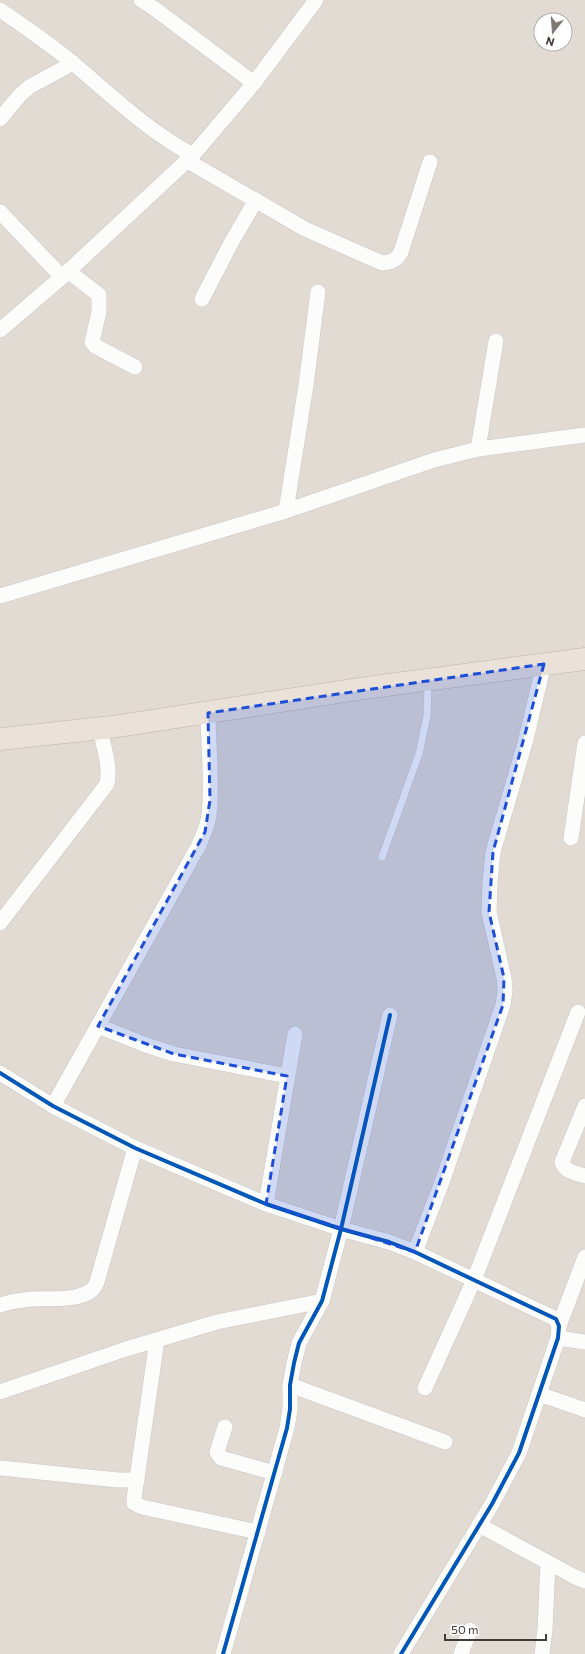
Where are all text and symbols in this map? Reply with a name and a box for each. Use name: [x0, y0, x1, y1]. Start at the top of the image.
north arrow: [533, 12, 573, 52]
text: N: [544, 35, 556, 49]
scale bar: [445, 1616, 546, 1642]
text: 50 m: [451, 1622, 479, 1636]

